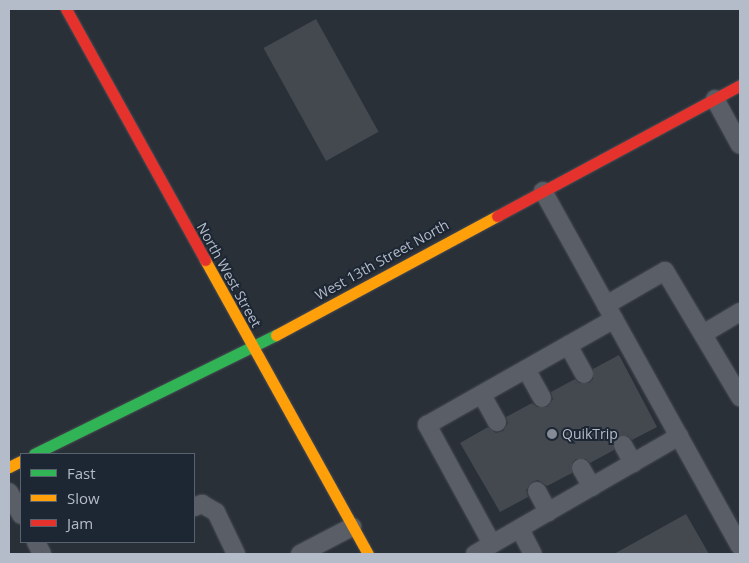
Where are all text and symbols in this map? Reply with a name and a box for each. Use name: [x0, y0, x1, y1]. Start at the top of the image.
street label: West 13th Street North: [312, 216, 452, 304]
street label: North West Street: [193, 220, 265, 330]
place label: QuikTrip: [562, 426, 618, 442]
marker: QuikTrip: [546, 428, 558, 440]
legend: [20, 453, 195, 543]
text: Fast: [67, 463, 96, 483]
text: Slow: [67, 488, 100, 508]
text: Jam: [67, 513, 93, 533]

